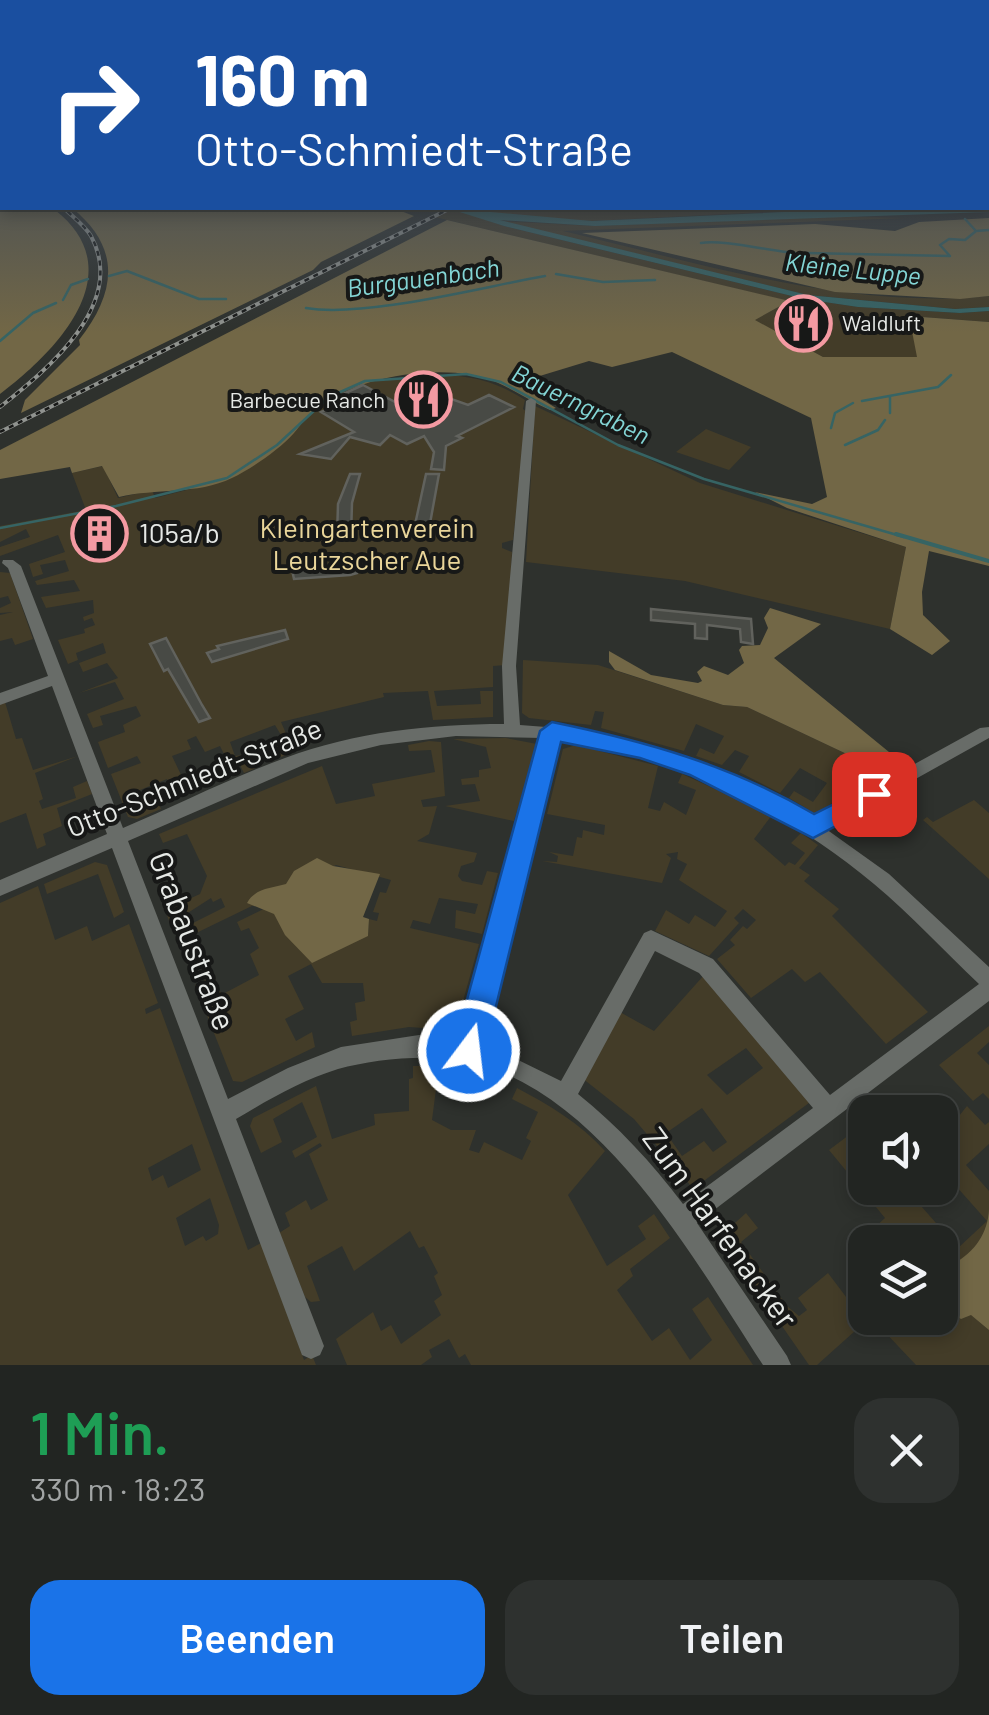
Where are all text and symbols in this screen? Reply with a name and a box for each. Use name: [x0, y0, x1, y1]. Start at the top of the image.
text: 160 m: [195, 36, 370, 120]
icon: right: [30, 40, 160, 170]
text: Otto-Schmiedt-Straße: [195, 121, 633, 175]
water label: Kleine Luppe: [784, 246, 923, 290]
water label: Burgauenbach: [345, 251, 501, 303]
restaurant icon: Waldluft: [773, 293, 833, 353]
place label: Waldluft: [842, 309, 921, 335]
water label: Bauerngraben: [508, 357, 655, 449]
restaurant icon: Barbecue Ranch: [394, 370, 454, 430]
place label: Barbecue Ranch: [229, 386, 385, 412]
building icon: 105a/b: [70, 503, 130, 563]
park label: Kleingartenverein Leutzscher Aue: [259, 510, 475, 576]
place label: 105a/b: [139, 515, 220, 549]
street label: Otto-Schmiedt-Straße: [61, 710, 326, 844]
pin: [832, 752, 917, 837]
icon: arrive: [847, 767, 902, 822]
street label: Grabaustraße: [142, 846, 245, 1035]
position arrow: [417, 999, 521, 1103]
map controls: [848, 1095, 958, 1335]
button: sound: [848, 1095, 958, 1205]
street label: Zum Harfenacker: [636, 1119, 807, 1335]
button: layers: [848, 1225, 958, 1335]
text: 1 Min.: [30, 1395, 170, 1467]
button: close: [854, 1398, 959, 1503]
text: 330 m · 18:23: [30, 1469, 206, 1507]
button: Beenden: [30, 1580, 485, 1695]
button: Teilen: [505, 1580, 959, 1695]

